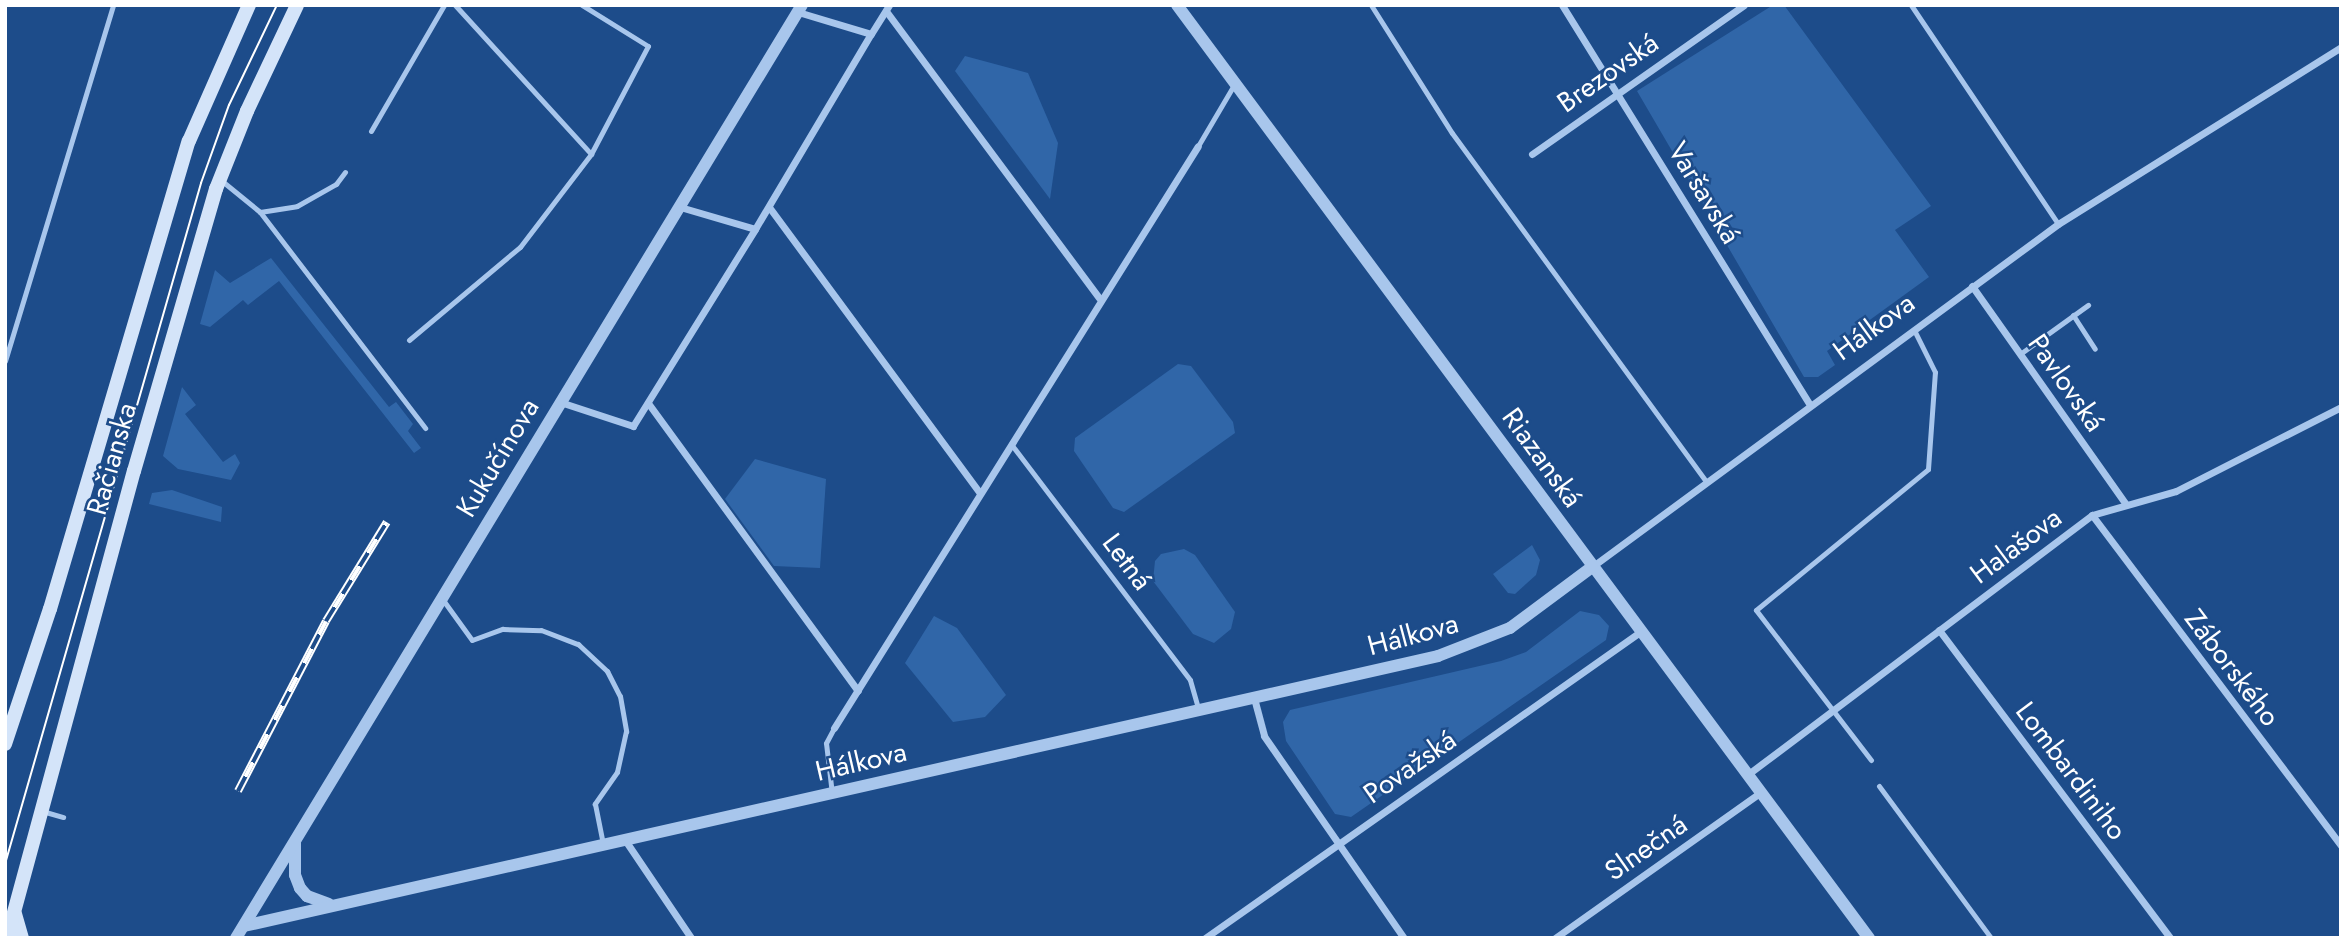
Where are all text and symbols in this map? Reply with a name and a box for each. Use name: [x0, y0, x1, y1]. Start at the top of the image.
street label: Brezovská: [1551, 26, 1665, 120]
street label: Varšavská: [1661, 136, 1747, 250]
street label: Hálkova: [1827, 286, 1921, 368]
street label: Pavlovská: [2020, 328, 2112, 438]
street label: Kukučínova: [449, 393, 547, 523]
street label: Račianska: [80, 399, 144, 519]
street label: Riazanská: [1495, 402, 1589, 514]
street label: Halašova: [1964, 501, 2068, 591]
street label: Letná: [1095, 527, 1159, 597]
street label: Záborského: [2177, 603, 2287, 733]
street label: Hálkova: [1364, 607, 1462, 663]
street label: Lombardiniho: [2008, 695, 2134, 847]
street label: Považská: [1357, 723, 1463, 811]
street label: Hálkova: [812, 735, 910, 789]
street label: Slnečná: [1598, 808, 1694, 888]

